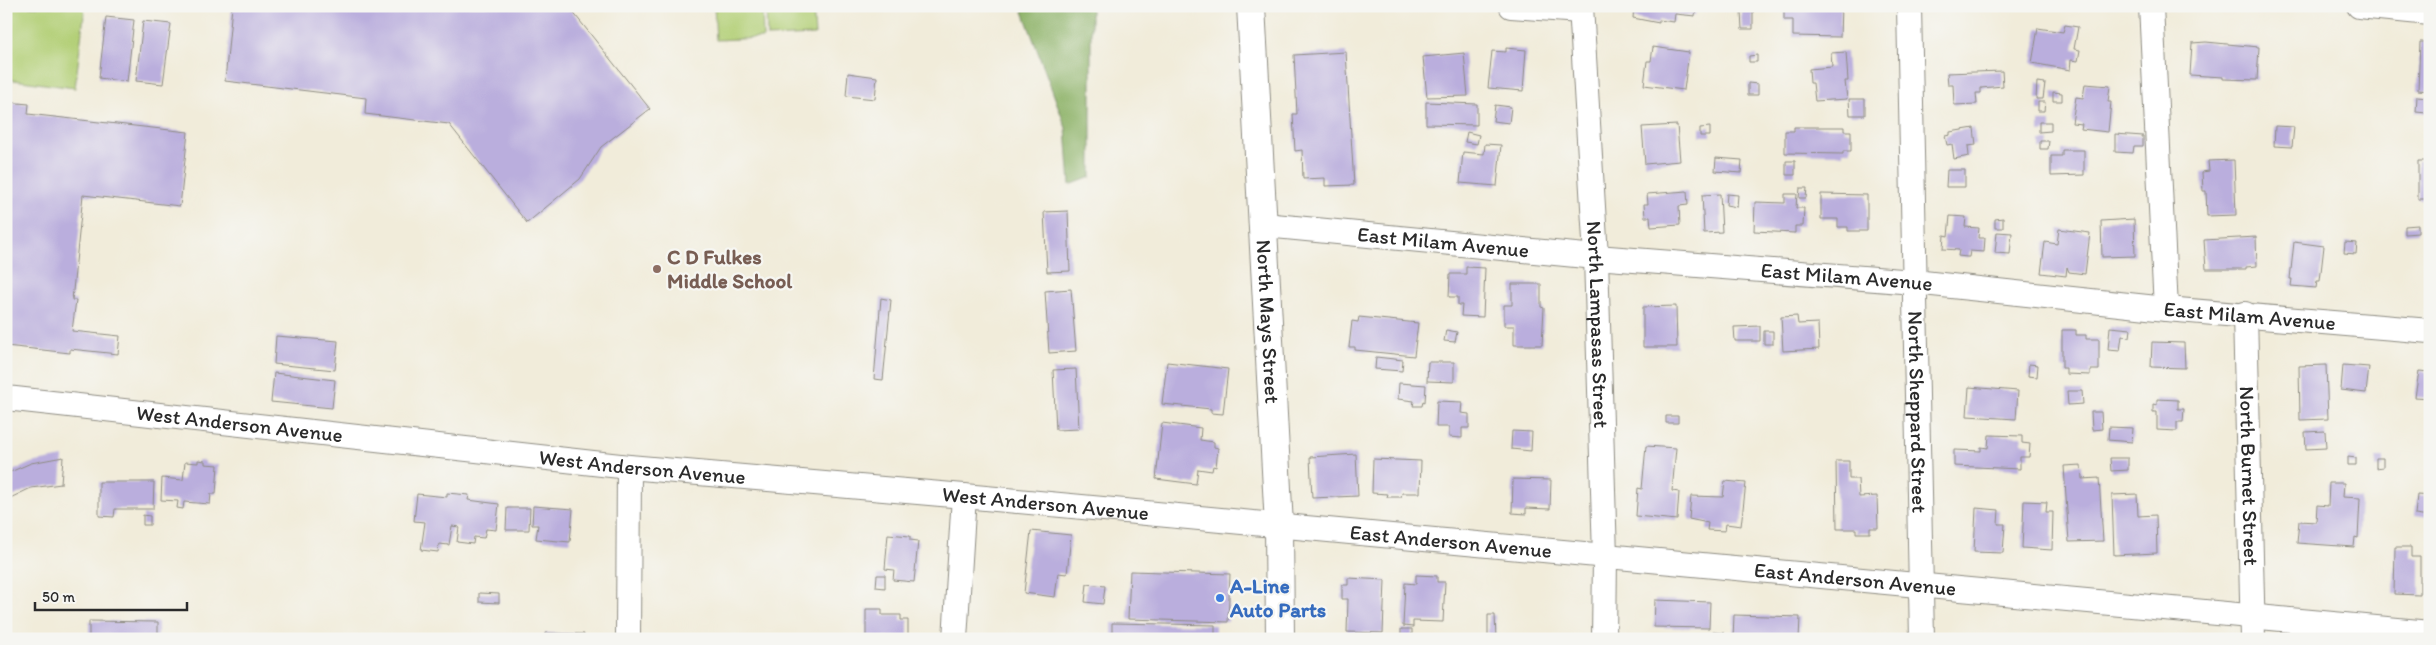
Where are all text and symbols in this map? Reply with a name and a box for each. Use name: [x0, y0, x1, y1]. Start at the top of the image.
street label: North Lampasas Street: [1582, 220, 1614, 429]
street label: East Milam Avenue: [1356, 221, 1530, 262]
street label: North Mays Street: [1252, 239, 1285, 404]
place label: C D Fulkes Middle School: [667, 244, 793, 293]
street label: East Milam Avenue: [1760, 257, 1934, 296]
marker: C D Fulkes Middle School: [651, 263, 663, 275]
street label: East Milam Avenue: [2163, 296, 2337, 335]
street label: North Sheppard Street: [1903, 311, 1932, 513]
street label: North Burnet Street: [2235, 386, 2264, 566]
street label: West Anderson Avenue: [135, 400, 344, 447]
street label: West Anderson Avenue: [538, 444, 747, 489]
street label: West Anderson Avenue: [941, 481, 1150, 525]
street label: East Anderson Avenue: [1349, 519, 1553, 563]
street label: East Anderson Avenue: [1753, 557, 1957, 601]
place label: A-Line Auto Parts: [1229, 573, 1326, 622]
scale bar: [35, 580, 188, 612]
text: 50 m: [42, 588, 75, 606]
marker: A-Line Auto Parts: [1214, 592, 1226, 604]

